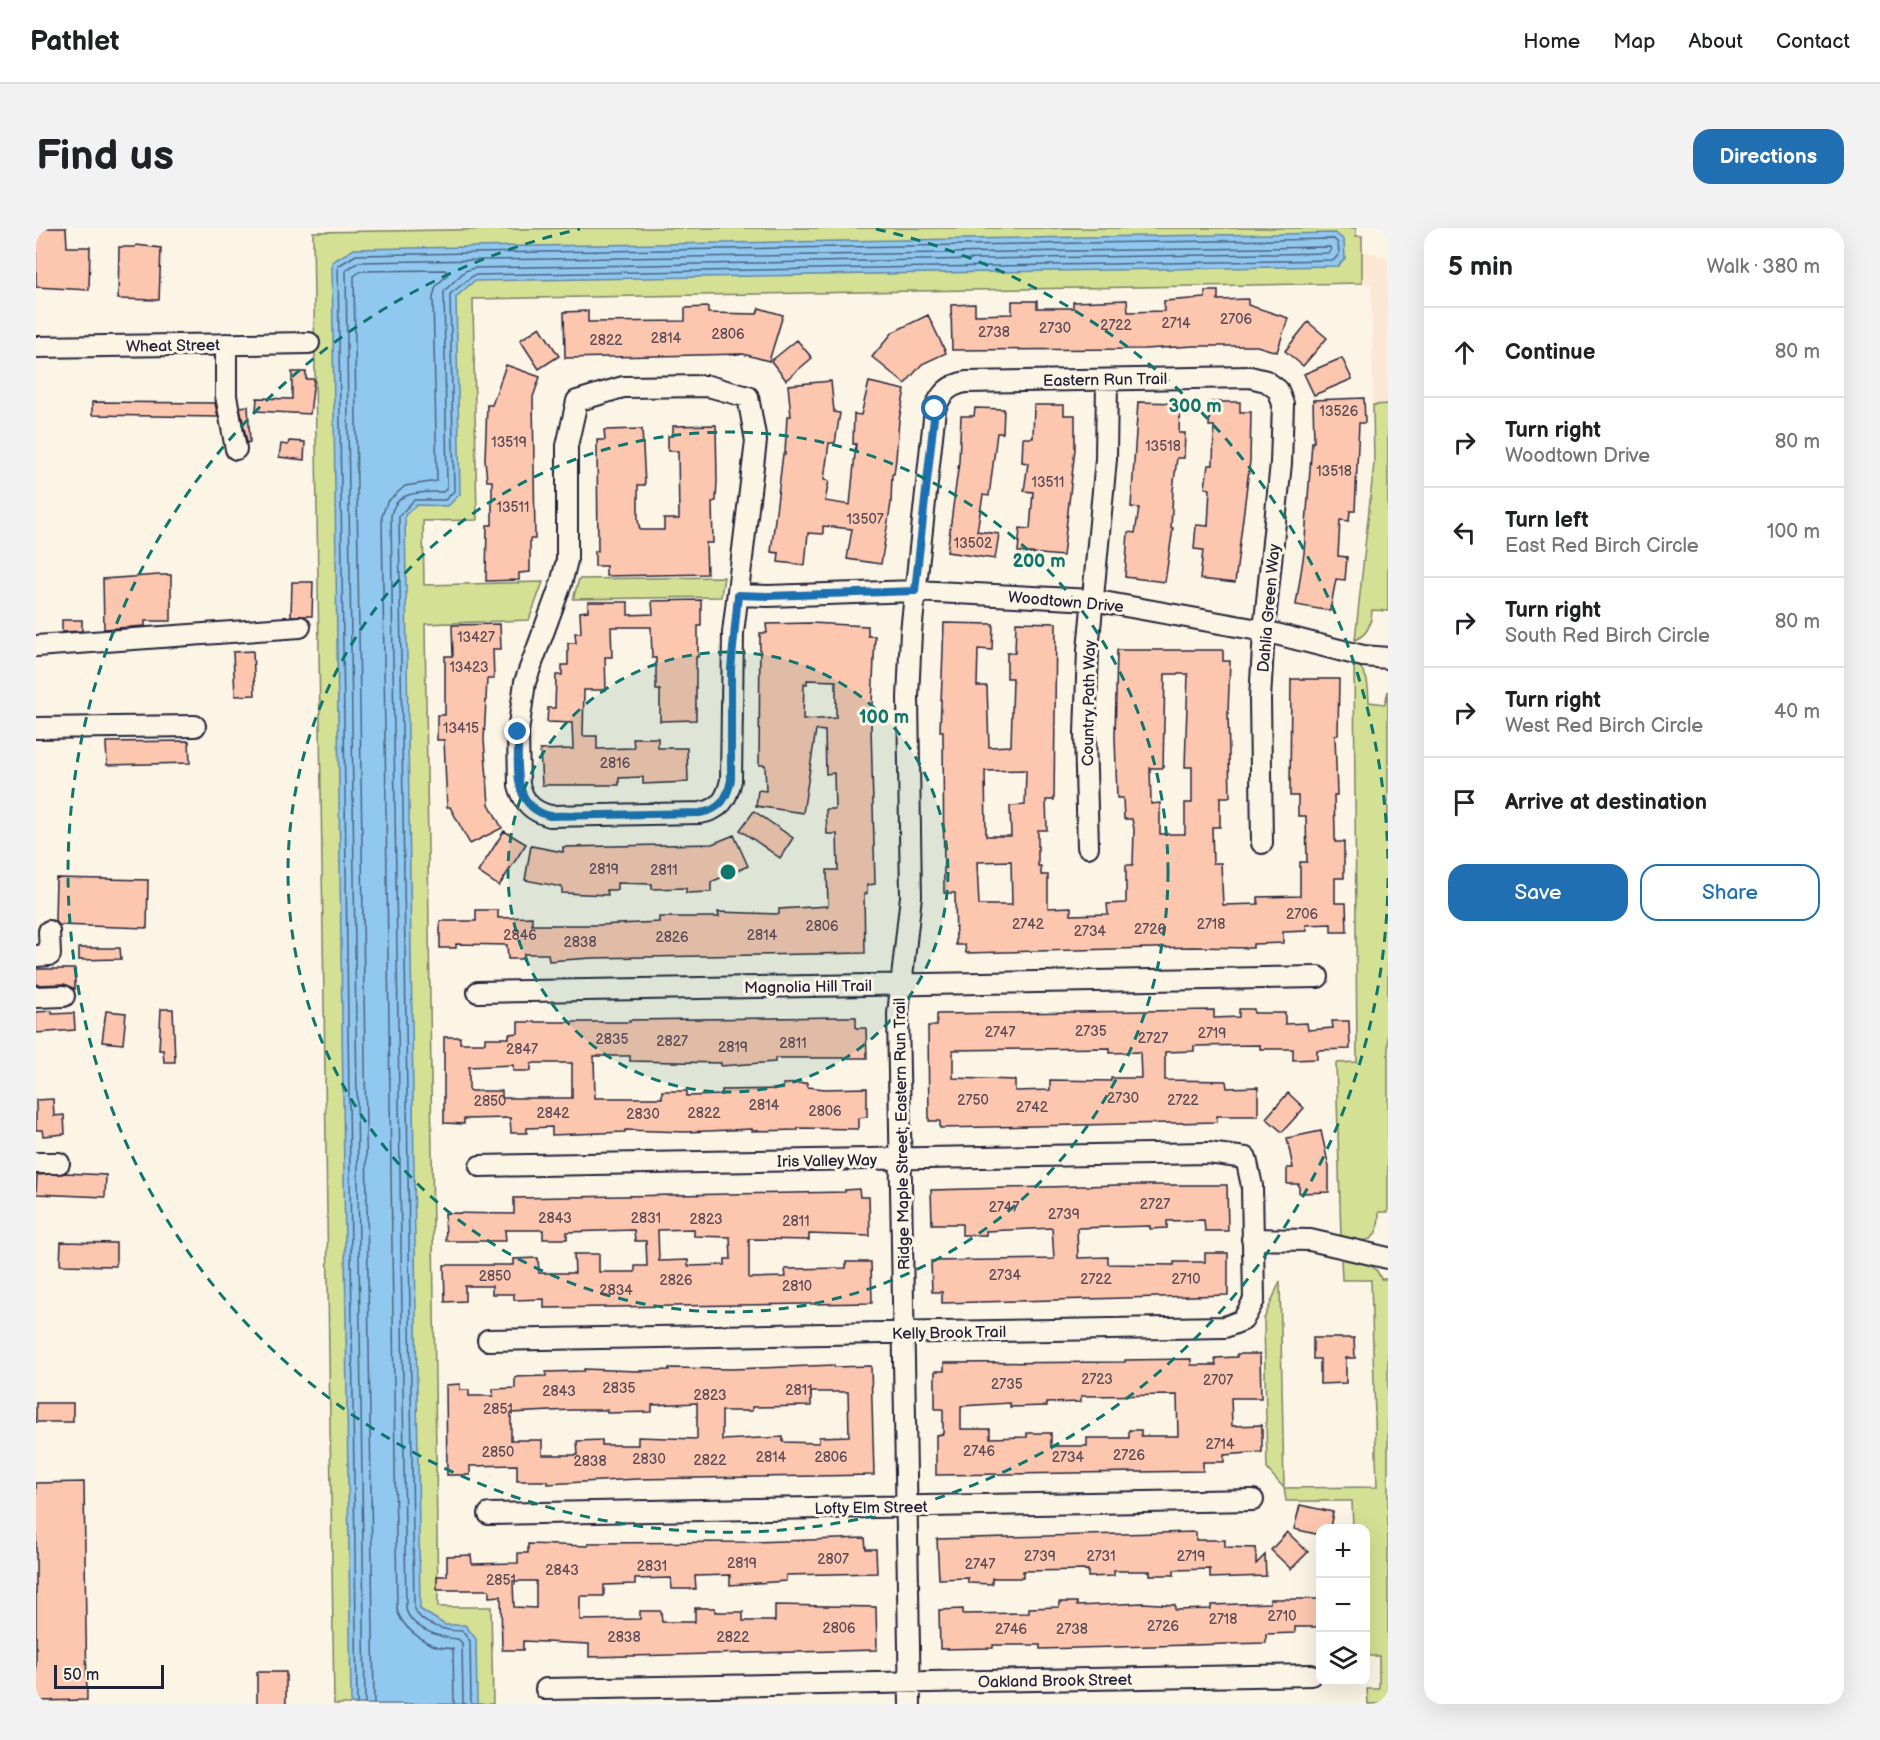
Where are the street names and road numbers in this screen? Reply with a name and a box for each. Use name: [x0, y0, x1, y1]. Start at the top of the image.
street label: Wheat Street: [126, 336, 220, 357]
street label: Eastern Run Trail: [1043, 370, 1167, 391]
street label: Dahlia Green Way: [1254, 542, 1285, 673]
street label: Woodtown Drive: [1007, 588, 1125, 617]
street label: Country Path Way: [1079, 639, 1100, 766]
street label: Magnolia Hill Trail: [744, 977, 872, 998]
street label: Ridge Maple Street; Eastern Run Trail: [891, 998, 914, 1270]
street label: Iris Valley Way: [777, 1151, 878, 1172]
street label: Kelly Brook Trail: [892, 1323, 1006, 1344]
street label: Lofty Elm Street: [814, 1498, 928, 1519]
street label: Oakland Brook Street: [978, 1671, 1132, 1692]

